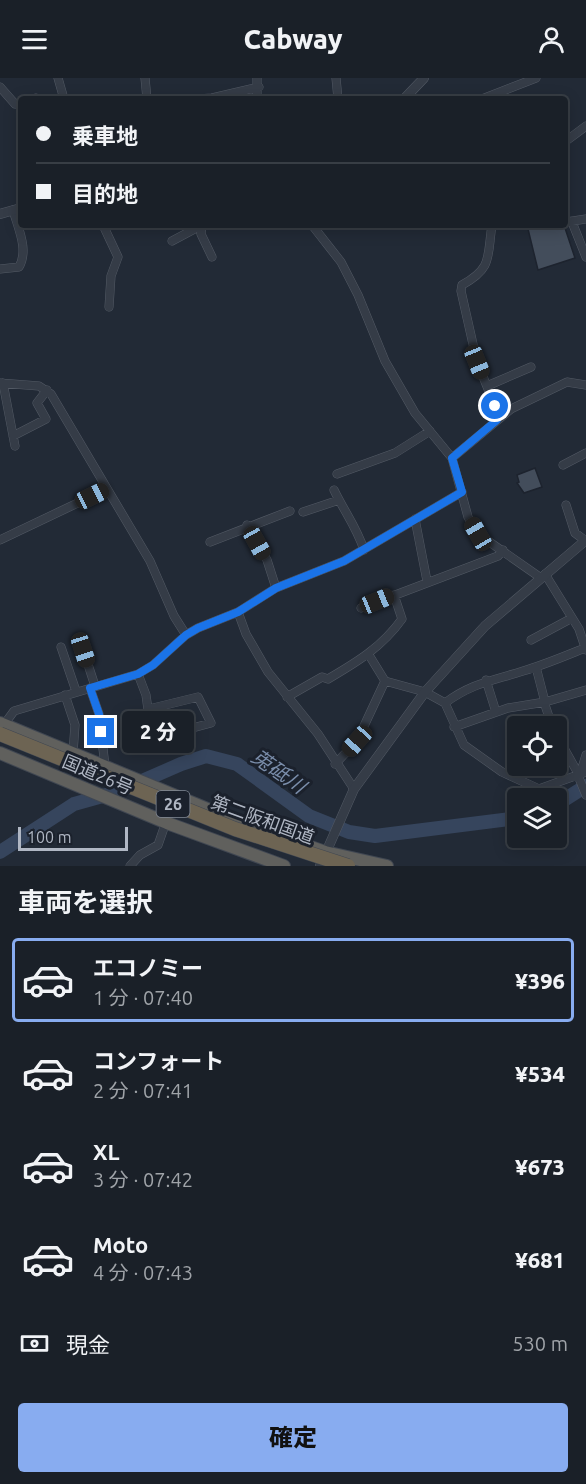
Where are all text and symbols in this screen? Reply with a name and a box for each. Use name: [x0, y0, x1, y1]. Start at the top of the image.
icon: menu: [18, 23, 51, 56]
icon: person: [535, 23, 568, 56]
text: Cabway: [244, 24, 342, 54]
text: 乗車地: [72, 123, 138, 148]
text: 目的地: [72, 181, 138, 206]
car: [462, 342, 492, 382]
route start: [481, 392, 508, 419]
car: [72, 480, 112, 512]
car: [461, 514, 495, 554]
car: [240, 523, 274, 563]
car: [357, 586, 397, 616]
car: [69, 630, 97, 670]
callout: 2 分: [122, 711, 194, 753]
map controls: [507, 716, 567, 848]
button: locate: [507, 716, 567, 776]
route end: [87, 718, 114, 745]
text: 2 分: [140, 720, 176, 743]
car: [338, 722, 376, 760]
water label: 莵砥川: [248, 744, 312, 799]
street label: 国道26号: [60, 750, 136, 798]
button: layers: [507, 788, 567, 848]
road number: 26: [156, 791, 190, 817]
street label: 第二阪和国道: [209, 791, 317, 847]
scale bar: [18, 824, 128, 852]
text: 100 m: [27, 828, 72, 846]
text: 車両を選択: [18, 887, 153, 917]
icon: car: [21, 953, 75, 1007]
text: エコノミー: [93, 955, 203, 980]
text: ¥396: [515, 968, 565, 993]
text: 1 分 · 07:40: [93, 986, 193, 1009]
icon: car: [21, 1046, 75, 1100]
text: コンフォート: [93, 1048, 224, 1073]
text: ¥534: [515, 1061, 565, 1086]
text: 2 分 · 07:41: [93, 1079, 193, 1102]
icon: car: [21, 1139, 75, 1193]
text: XL: [93, 1139, 120, 1164]
text: ¥673: [515, 1154, 565, 1179]
text: 3 分 · 07:42: [93, 1168, 193, 1191]
icon: car: [21, 1232, 75, 1286]
text: Moto: [93, 1232, 148, 1257]
text: ¥681: [515, 1247, 565, 1272]
text: 4 分 · 07:43: [93, 1261, 193, 1284]
icon: cash: [18, 1327, 51, 1360]
text: 現金: [66, 1332, 110, 1357]
text: 530 m: [512, 1332, 568, 1355]
button: 確定: [18, 1403, 568, 1472]

